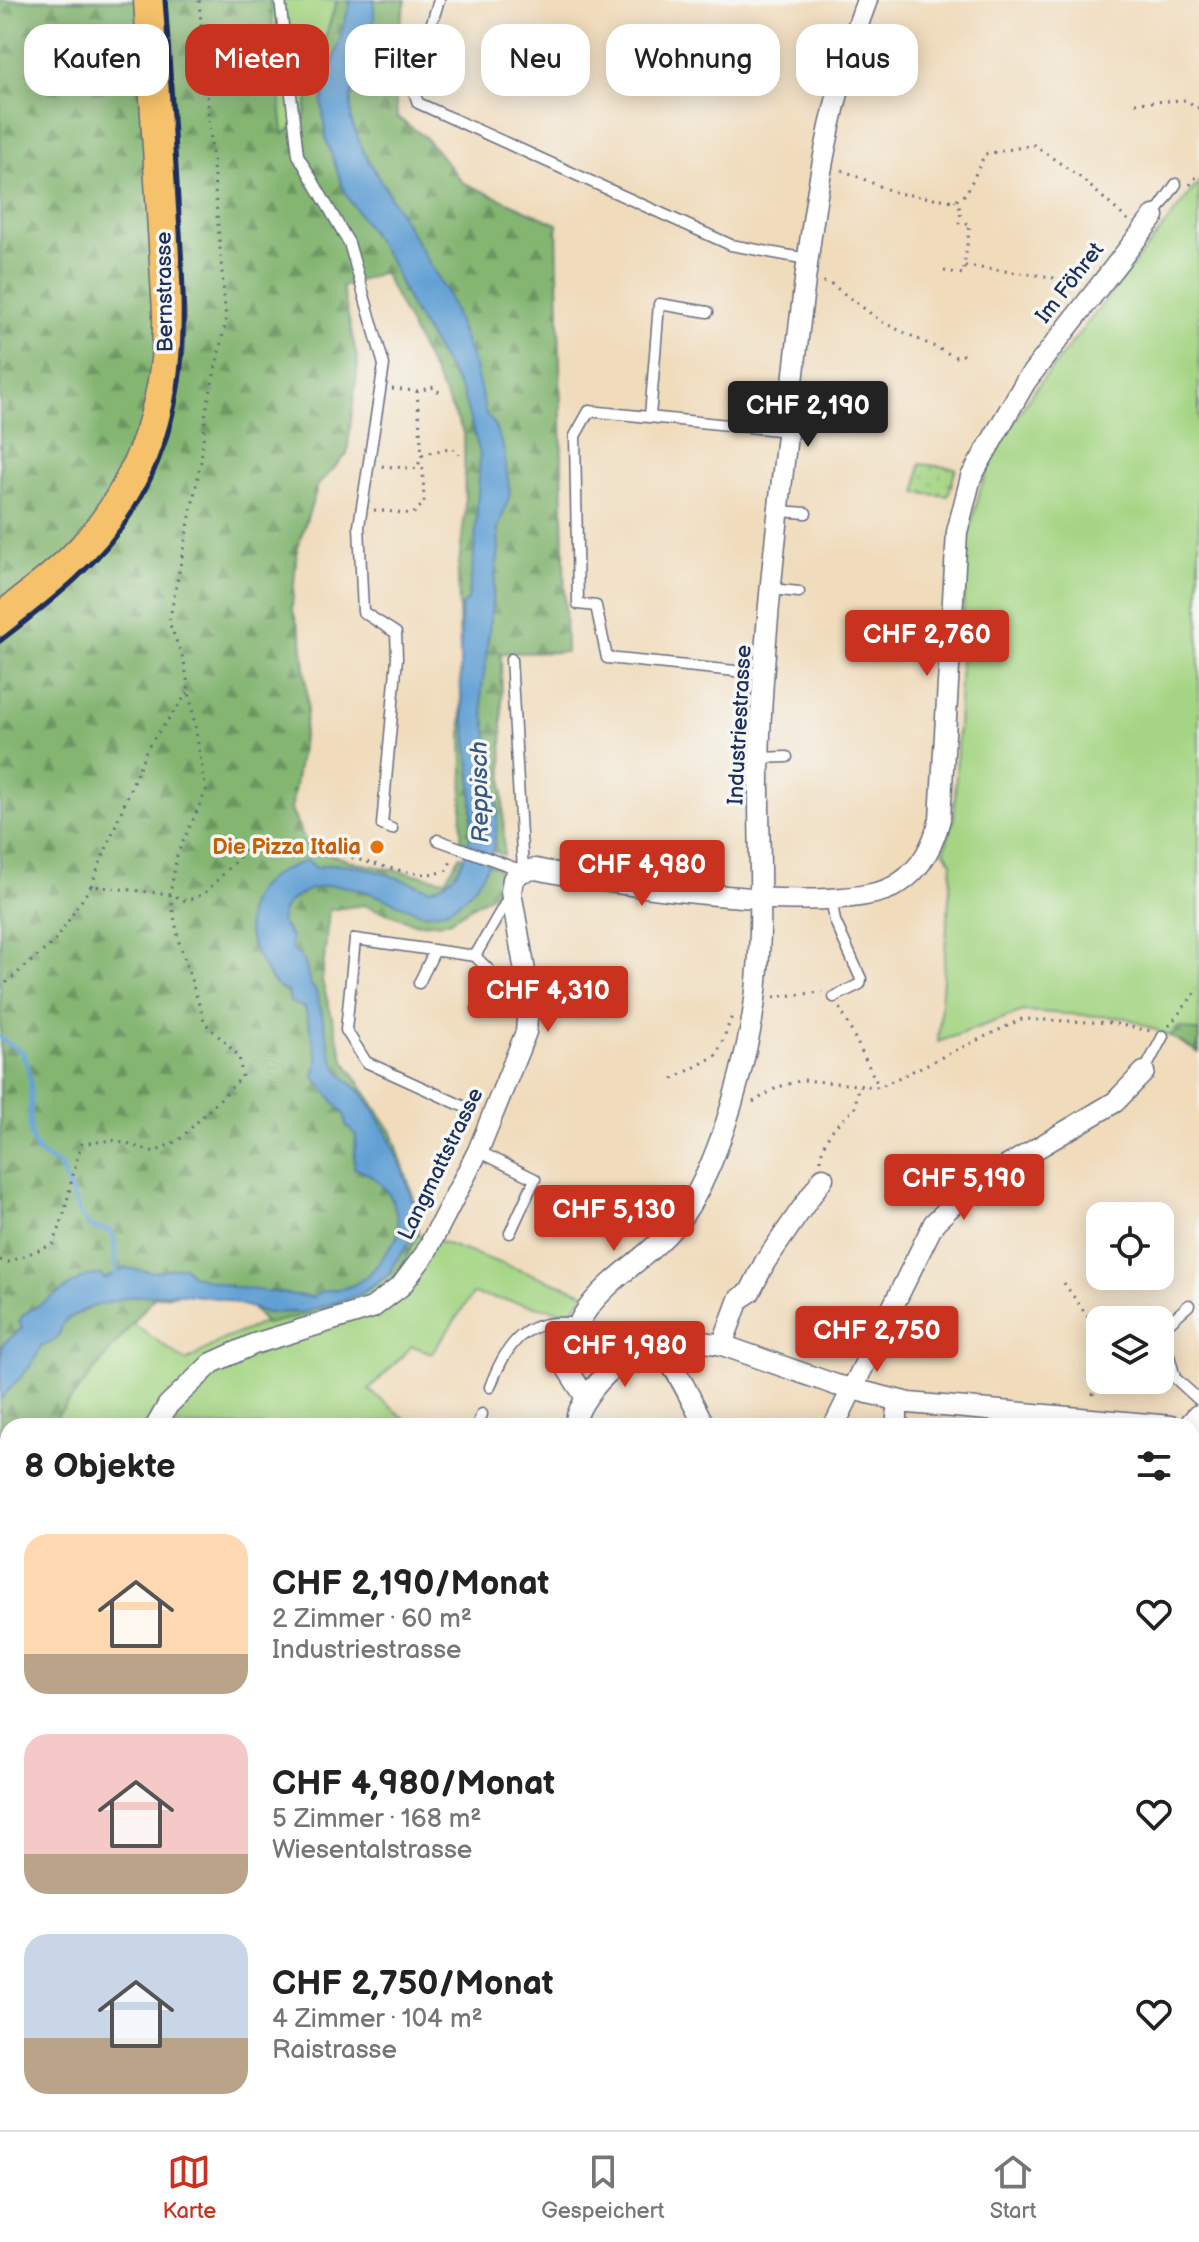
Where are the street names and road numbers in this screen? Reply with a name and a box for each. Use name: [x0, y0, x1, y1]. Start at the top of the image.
street label: Bernstrasse: [150, 231, 180, 353]
street label: Im Föhret: [1030, 237, 1110, 329]
street label: Industriestrasse: [722, 644, 758, 806]
street label: Langmattstrasse: [393, 1084, 489, 1244]

